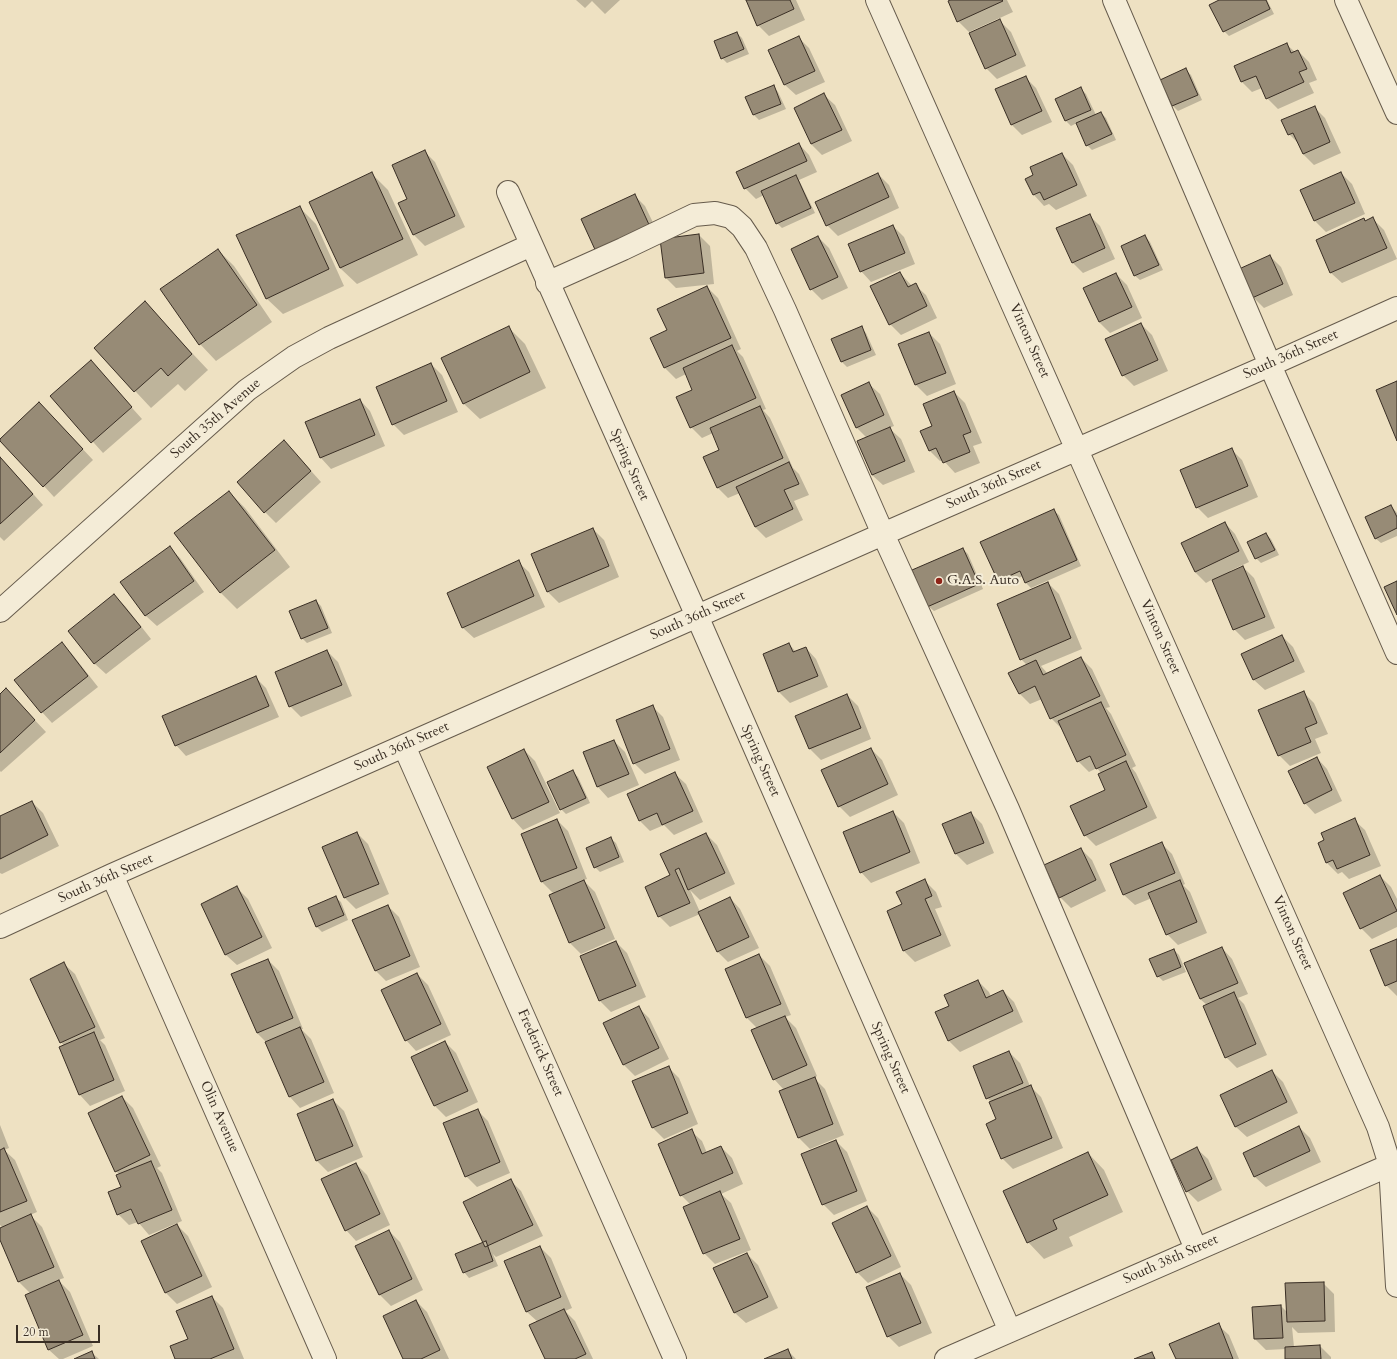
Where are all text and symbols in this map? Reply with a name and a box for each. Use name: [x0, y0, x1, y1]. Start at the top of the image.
street label: Vinton Street: [1005, 301, 1053, 381]
street label: South 36th Street: [1241, 327, 1341, 383]
street label: South 35th Avenue: [168, 375, 264, 463]
street label: Spring Street: [606, 427, 652, 503]
street label: South 36th Street: [944, 457, 1044, 513]
place label: G.A.S. Auto: [947, 573, 1019, 589]
marker: G.A.S. Auto: [934, 576, 944, 586]
street label: South 36th Street: [648, 588, 748, 644]
street label: Vinton Street: [1136, 597, 1184, 677]
street label: South 36th Street: [352, 719, 452, 775]
street label: Spring Street: [737, 723, 783, 799]
street label: South 36th Street: [56, 851, 156, 907]
street label: Vinton Street: [1268, 893, 1316, 973]
street label: Frederick Street: [513, 1007, 567, 1099]
street label: Spring Street: [867, 1020, 913, 1096]
street label: Olin Avenue: [196, 1079, 242, 1155]
street label: South 38th Street: [1121, 1232, 1221, 1288]
scale bar: [18, 1317, 102, 1343]
text: 20 m: [23, 1324, 49, 1340]

